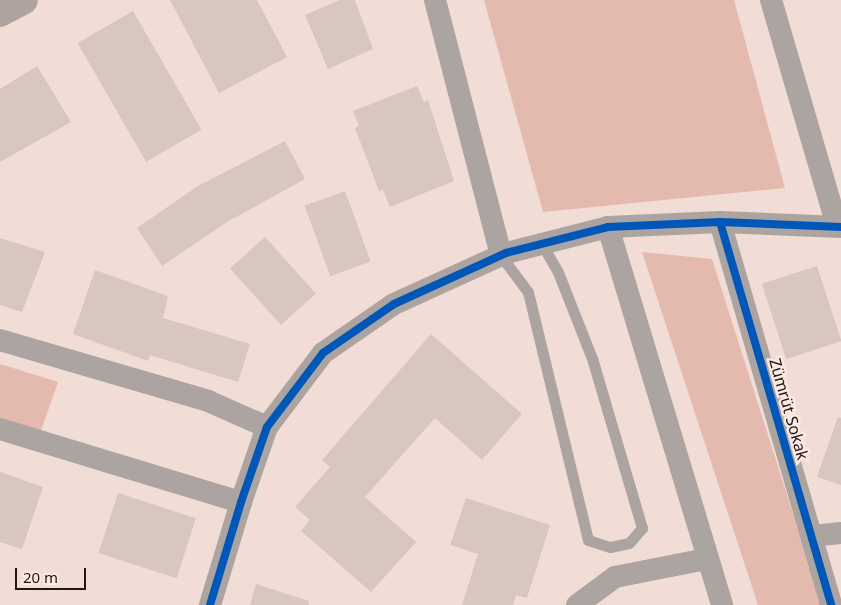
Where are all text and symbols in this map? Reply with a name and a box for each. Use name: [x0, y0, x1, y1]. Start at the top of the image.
street label: Zümrüt Sokak: [765, 356, 813, 462]
scale bar: [18, 558, 89, 590]
text: 20 m: [23, 567, 58, 587]

